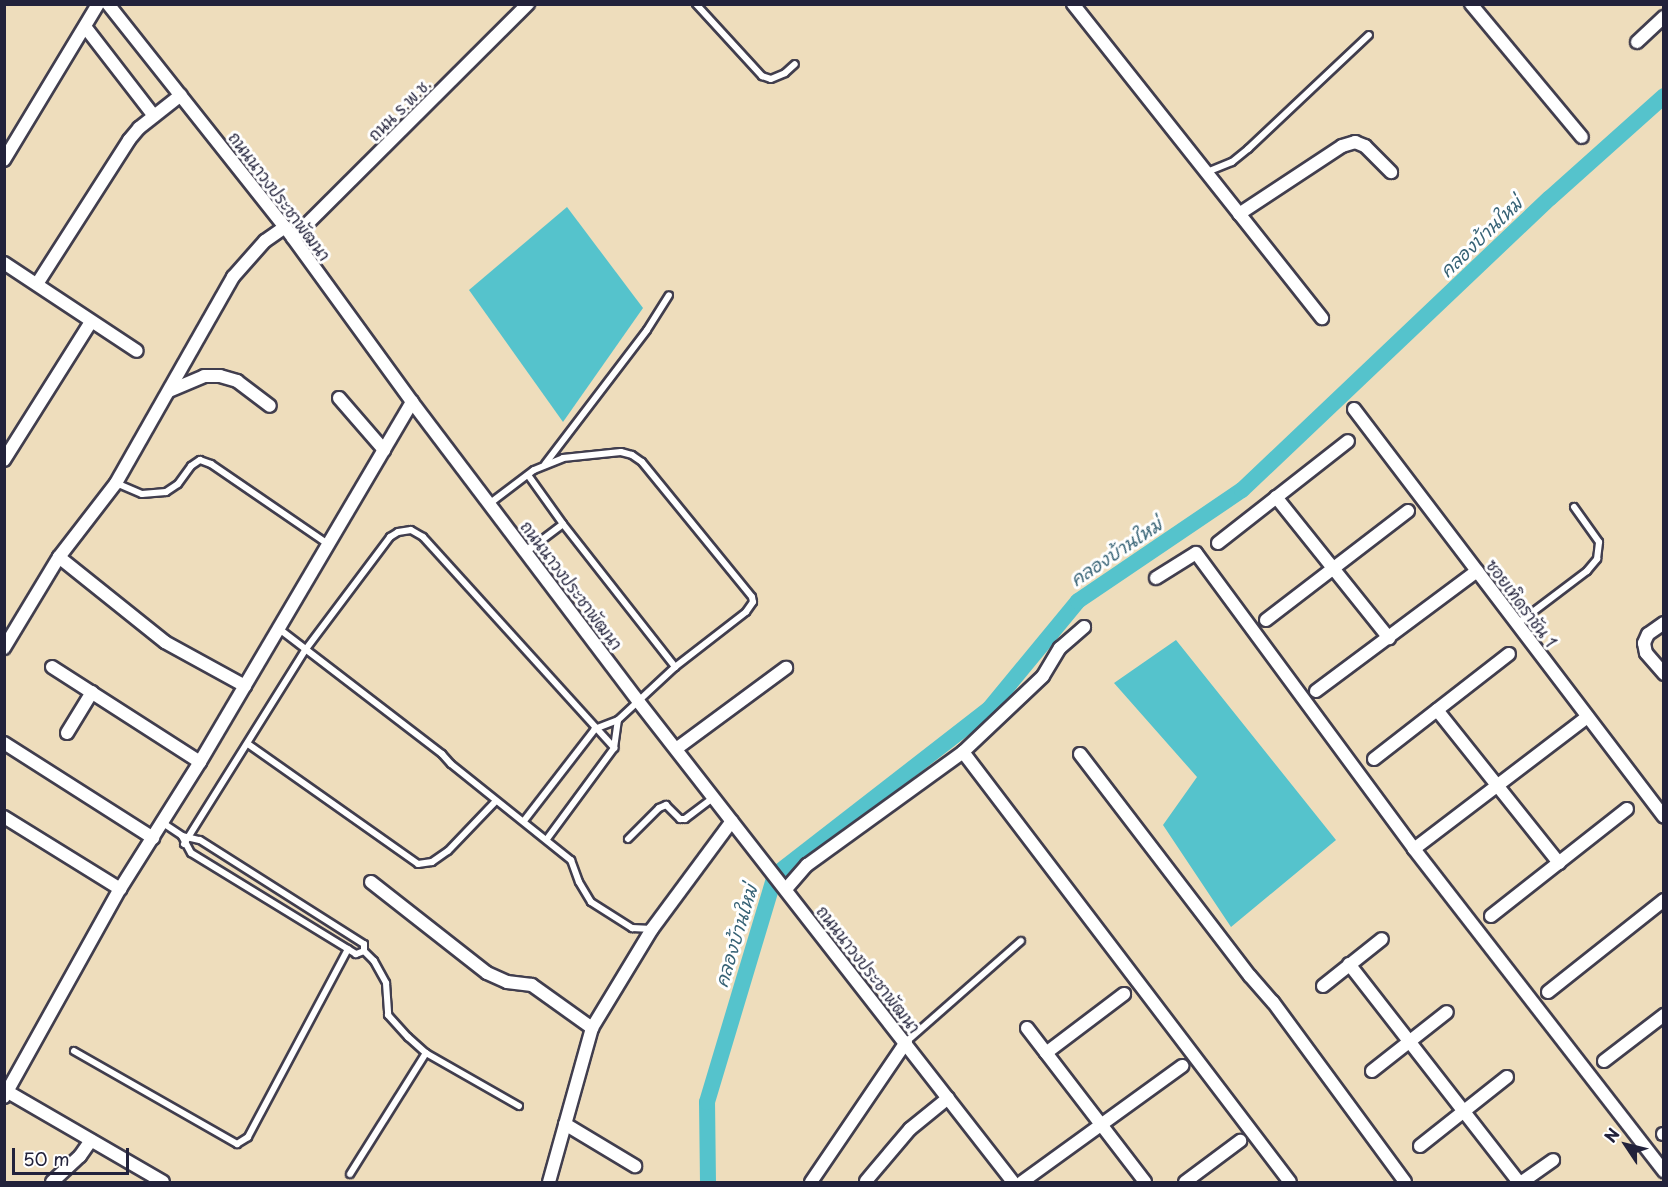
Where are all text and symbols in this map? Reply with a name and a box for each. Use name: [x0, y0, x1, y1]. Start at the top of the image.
street label: ถนน ร.พ.ช.: [364, 74, 434, 144]
street label: ถนนนาวงประชาพัฒนา: [225, 128, 335, 264]
water label: คลองบ้านใหม่: [1435, 193, 1527, 281]
water label: คลองบ้านใหม่: [1066, 514, 1166, 590]
street label: ถนนนาวงประชาพัฒนา: [517, 517, 627, 653]
street label: ซอยเทิดราชัน 1: [1483, 555, 1561, 651]
water label: คลองบ้านใหม่: [710, 882, 762, 990]
street label: ถนนนาวงประชาพัฒนา: [813, 901, 925, 1037]
north arrow: [1596, 1115, 1656, 1175]
text: N: [1598, 1123, 1625, 1147]
scale bar: [15, 1136, 132, 1174]
text: 50 m: [23, 1145, 70, 1172]

